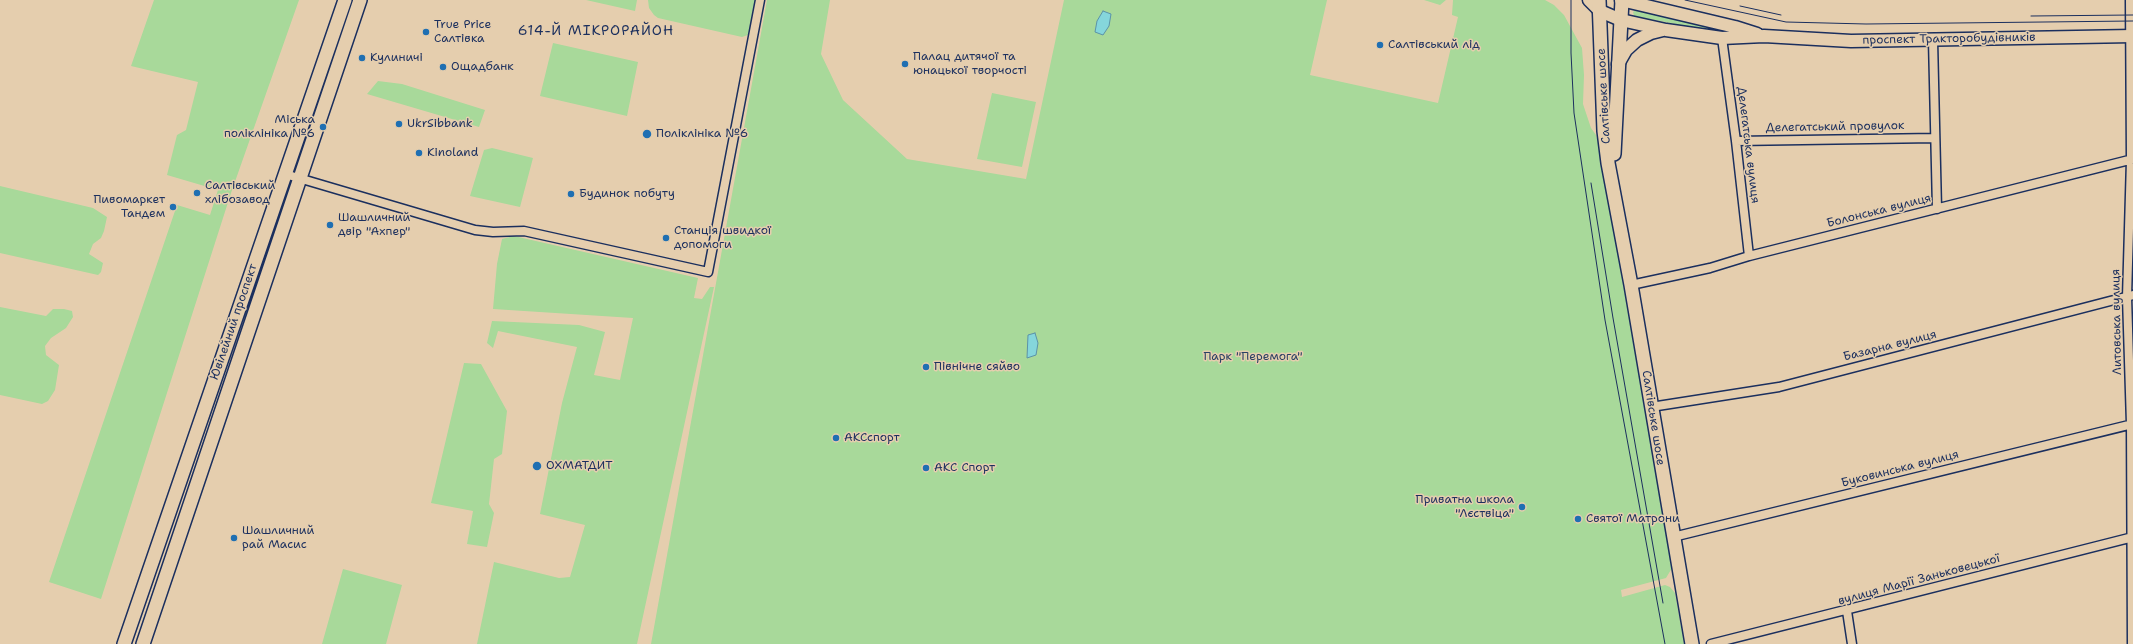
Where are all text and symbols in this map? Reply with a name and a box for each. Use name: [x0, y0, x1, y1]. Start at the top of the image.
place label: True Price Салтівка: [434, 18, 491, 46]
district label: 614-Й МІКРОРАЙОН: [518, 23, 674, 39]
marker: True Price Салтівка: [421, 27, 431, 37]
street label: проспект Тракторобудівників: [1862, 30, 2036, 48]
place label: Салтівський лід: [1388, 38, 1480, 52]
marker: Салтівський лід: [1375, 40, 1385, 50]
street label: Салтівське шосе: [1594, 48, 1614, 144]
place label: Палац дитячої та юнацької творчості: [913, 50, 1027, 78]
place label: Кулиничі: [370, 51, 423, 65]
marker: Кулиничі: [357, 53, 367, 63]
marker: Палац дитячої та юнацької творчості: [900, 59, 910, 69]
place label: Ощадбанк: [451, 60, 514, 74]
marker: Ощадбанк: [438, 62, 448, 72]
street label: Делегатська вулиця: [1734, 86, 1762, 204]
place label: Міська поліклініка №6: [224, 113, 315, 141]
place label: UkrSibbank: [407, 117, 473, 131]
marker: UkrSibbank: [394, 119, 404, 129]
street label: Делегатський провулок: [1766, 119, 1904, 135]
marker: Міська поліклініка №6: [318, 122, 328, 132]
place label: Поліклініка №6: [656, 127, 748, 141]
marker: Поліклініка №6: [641, 128, 653, 140]
place label: Kinoland: [427, 146, 478, 160]
marker: Kinoland: [414, 148, 424, 158]
place label: Салтівський хлібозавод: [205, 179, 275, 207]
place label: Будинок побуту: [579, 187, 675, 201]
marker: Салтівський хлібозавод: [192, 188, 202, 198]
marker: Будинок побуту: [566, 189, 576, 199]
street label: Болонська вулиця: [1825, 191, 1933, 231]
place label: Пивомаркет Тандем: [93, 193, 165, 221]
marker: Пивомаркет Тандем: [168, 202, 178, 212]
place label: Шашличний двір "Ахпер": [338, 211, 410, 239]
marker: Шашличний двір "Ахпер": [325, 220, 335, 230]
place label: Станція швидкої допомоги: [674, 224, 771, 252]
marker: Станція швидкої допомоги: [661, 233, 671, 243]
street label: Ювілейний проспект: [207, 262, 261, 382]
street label: Литовська вулиця: [2109, 269, 2125, 375]
street label: Базарна вулиця: [1842, 327, 1938, 365]
park label: Парк "Перемога": [1203, 350, 1303, 364]
place label: Північне сяйво: [934, 360, 1020, 374]
marker: Північне сяйво: [921, 362, 931, 372]
street label: Салтівське шосе: [1638, 369, 1668, 467]
place label: АКСспорт: [844, 431, 899, 445]
marker: АКСспорт: [831, 433, 841, 443]
street label: Буковинська вулиця: [1840, 447, 1960, 491]
place label: ОХМАТДИТ: [546, 459, 613, 473]
marker: ОХМАТДИТ: [531, 460, 543, 472]
place label: АКС Спорт: [934, 461, 995, 475]
marker: АКС Спорт: [921, 463, 931, 473]
place label: Приватна школа "Лєствіца": [1416, 493, 1514, 521]
marker: Приватна школа "Лєствіца": [1517, 502, 1527, 512]
place label: Святої Матрони: [1586, 512, 1680, 526]
marker: Святої Матрони: [1573, 514, 1583, 524]
place label: Шашличний рай Масис: [242, 524, 314, 552]
marker: Шашличний рай Масис: [229, 533, 239, 543]
street label: вулиця Марії Заньковецької: [1836, 551, 2002, 609]

